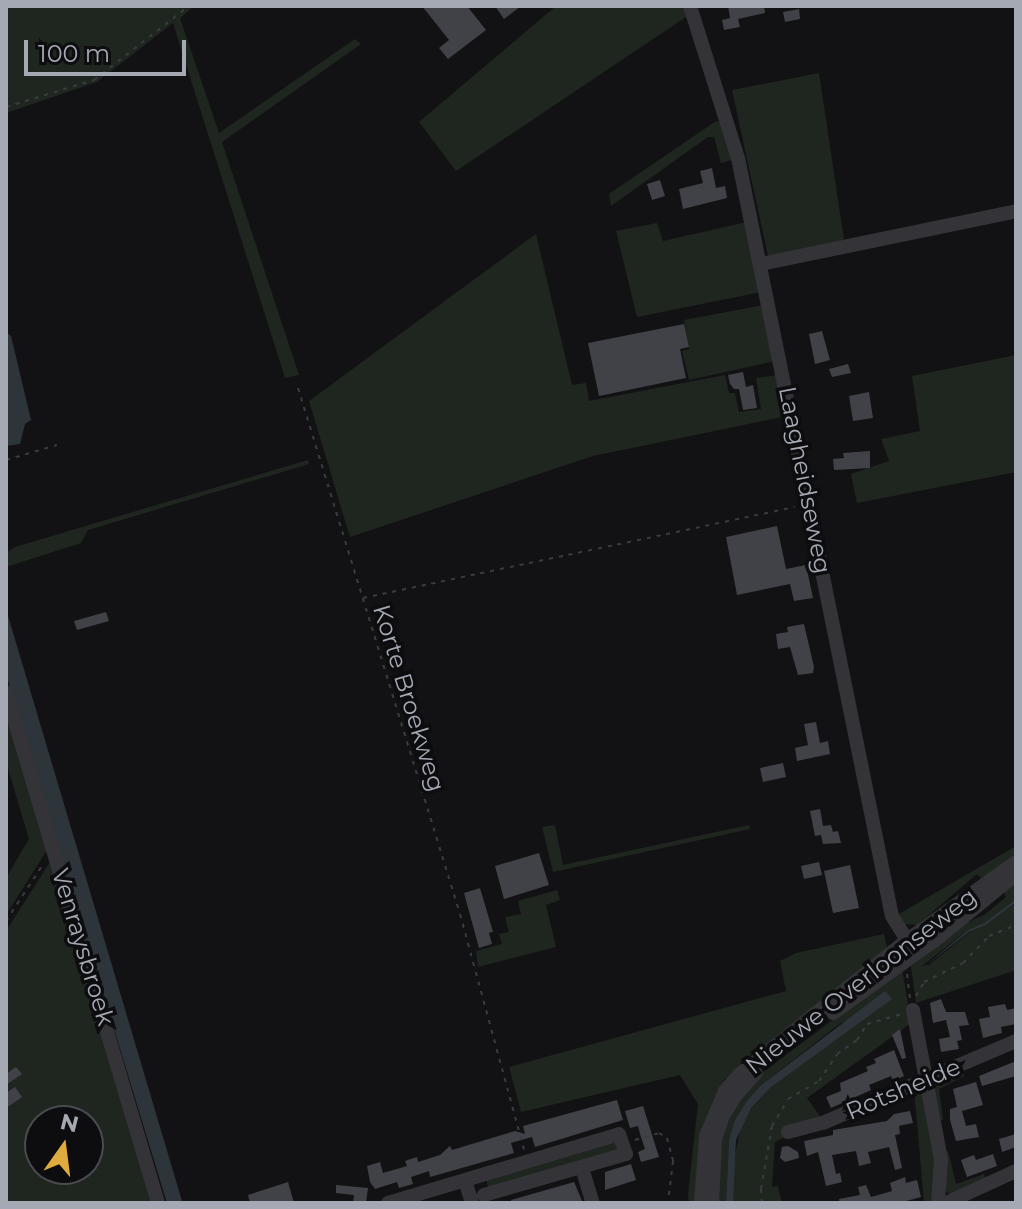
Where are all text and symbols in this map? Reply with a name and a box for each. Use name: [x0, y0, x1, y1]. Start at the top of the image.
scale bar: [28, 24, 190, 74]
text: 100 m: [38, 39, 110, 68]
street label: Laagheidseweg: [773, 384, 837, 576]
street label: Korte Broekweg: [367, 601, 451, 795]
street label: Venraysbroek: [45, 865, 121, 1029]
street label: Nieuwe Overloonseweg: [740, 882, 982, 1080]
street label: Rotsheide: [841, 1052, 965, 1126]
north arrow: [24, 1105, 104, 1185]
text: N: [58, 1108, 81, 1138]

